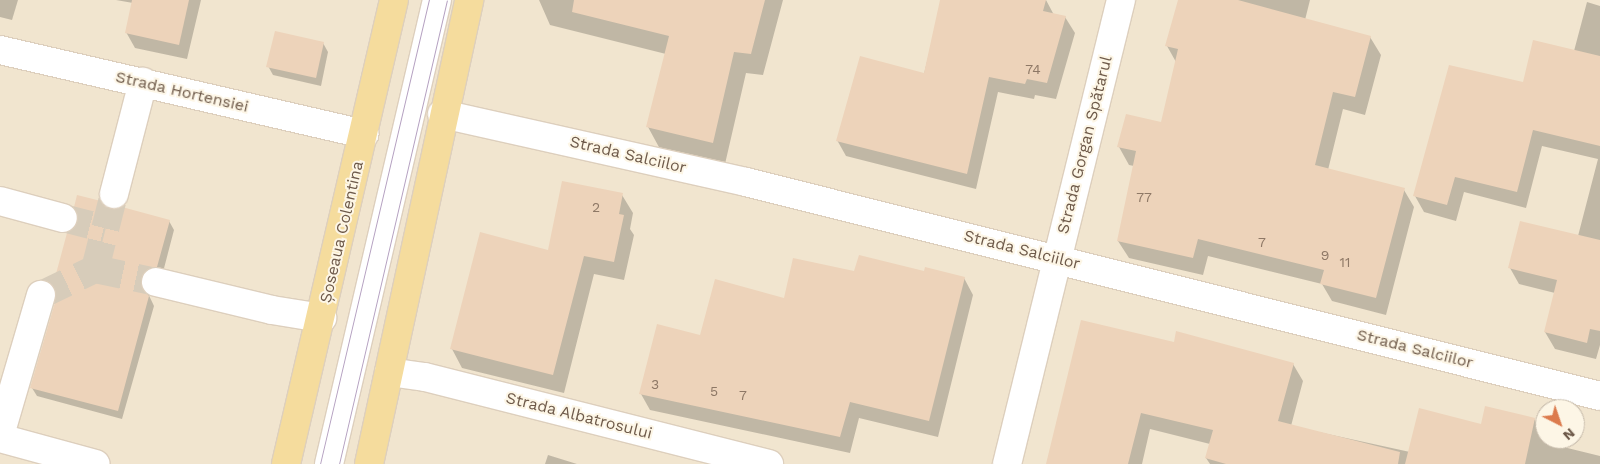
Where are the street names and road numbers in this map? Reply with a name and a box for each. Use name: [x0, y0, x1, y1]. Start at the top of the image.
street label: Strada Gorgan Spătarul: [1054, 54, 1116, 236]
street label: Strada Hortensiei: [114, 67, 250, 117]
street label: Strada Salciilor: [568, 132, 688, 178]
street label: Șoseaua Colentina: [316, 159, 368, 305]
street label: Strada Salciilor: [962, 226, 1082, 274]
street label: Strada Salciilor: [1355, 325, 1475, 373]
street label: Strada Albatrosului: [503, 388, 655, 444]

